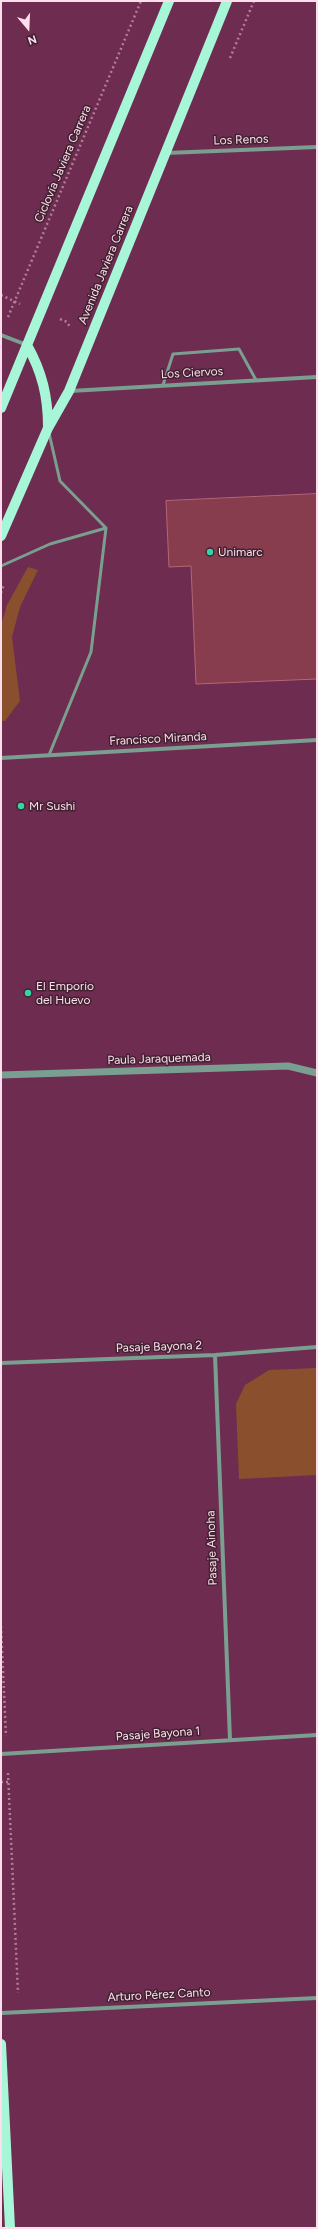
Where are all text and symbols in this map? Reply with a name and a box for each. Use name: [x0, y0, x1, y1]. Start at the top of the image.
north arrow: [8, 8, 48, 48]
text: N: [26, 32, 38, 47]
street label: Ciclovía Javiera Carrera: [32, 103, 94, 225]
street label: Los Renos: [213, 132, 269, 148]
street label: Avenida Javiera Carrera: [76, 204, 136, 326]
street label: Los Ciervos: [160, 364, 224, 382]
place label: Unimarc: [218, 545, 263, 559]
marker: Unimarc: [205, 547, 215, 557]
street label: Francisco Miranda: [109, 729, 207, 749]
place label: Mr Sushi: [29, 799, 75, 813]
marker: Mr Sushi: [16, 801, 26, 811]
place label: El Emporio del Huevo: [36, 979, 94, 1007]
marker: El Emporio del Huevo: [23, 988, 33, 998]
street label: Paula Jaraquemada: [107, 1050, 211, 1068]
street label: Pasaje Bayona 2: [116, 1338, 202, 1356]
street label: Pasaje Ainoha: [203, 1510, 221, 1586]
street label: Pasaje Bayona 1: [115, 1724, 201, 1744]
street label: Arturo Pérez Canto: [107, 1985, 211, 2005]

